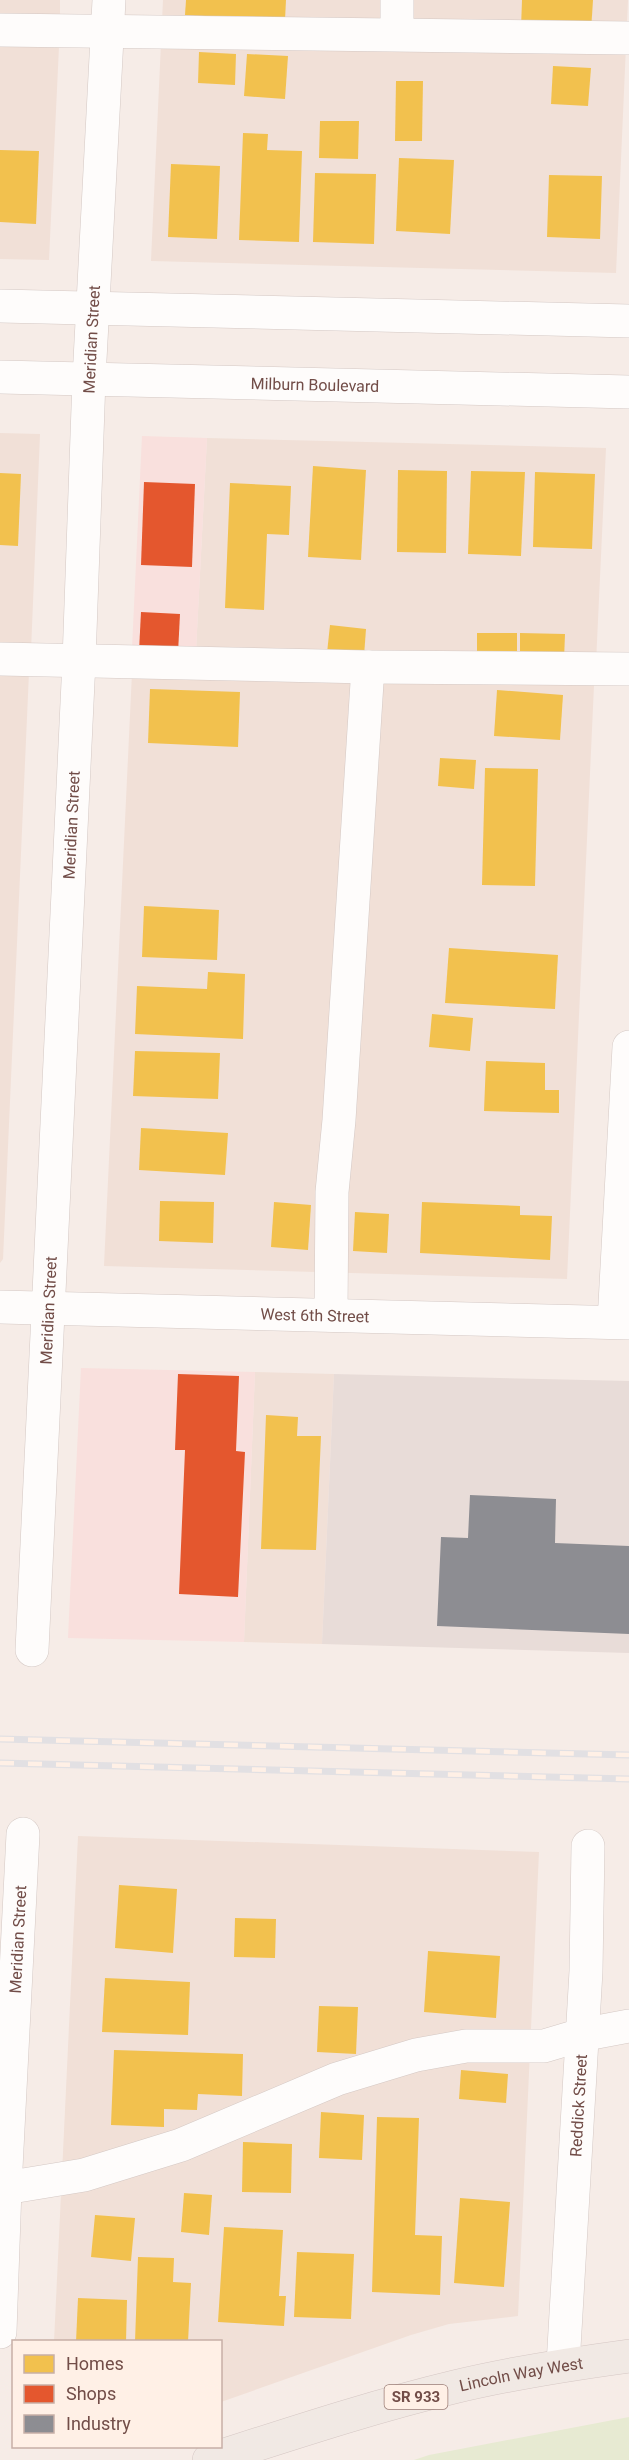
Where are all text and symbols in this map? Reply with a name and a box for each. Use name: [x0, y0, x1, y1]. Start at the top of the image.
street label: Meridian Street: [79, 285, 104, 394]
street label: Milburn Boulevard: [250, 374, 379, 396]
street label: Meridian Street: [60, 770, 84, 880]
street label: Meridian Street: [37, 1256, 61, 1365]
street label: West 6th Street: [260, 1305, 370, 1326]
street label: Meridian Street: [6, 1885, 30, 1994]
street label: Reddick Street: [566, 2054, 591, 2157]
legend: [12, 2340, 222, 2448]
text: Homes: [66, 2353, 124, 2374]
street label: Lincoln Way West: [457, 2354, 584, 2395]
text: Shops: [66, 2383, 116, 2404]
road number: SR 933: [384, 2385, 448, 2409]
text: Industry: [66, 2413, 131, 2434]

